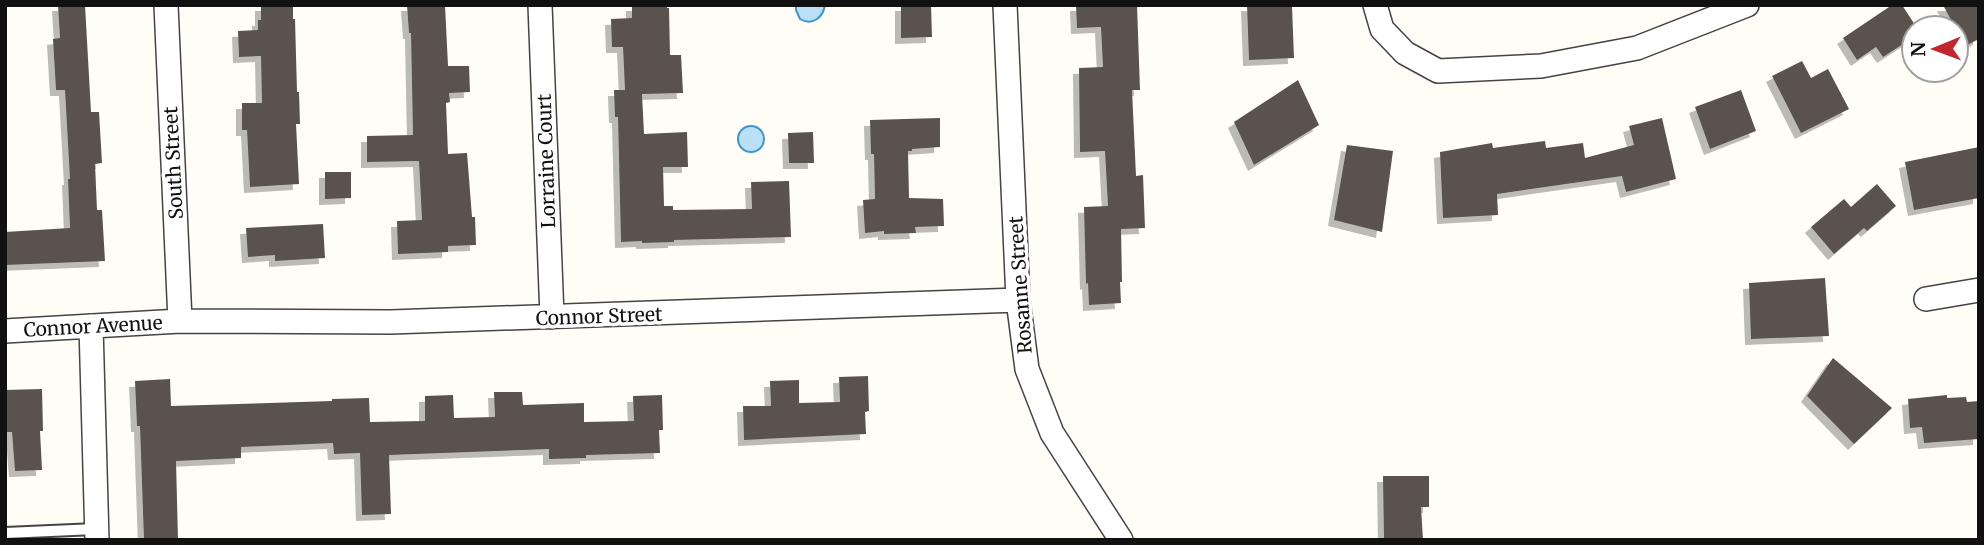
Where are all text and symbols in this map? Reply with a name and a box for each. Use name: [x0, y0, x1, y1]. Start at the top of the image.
north arrow: [1900, 14, 1970, 84]
text: N: [1906, 42, 1930, 57]
street label: Lorraine Court: [532, 93, 560, 229]
street label: South Street: [158, 105, 188, 220]
street label: Rosanne Street: [1003, 215, 1037, 355]
street label: Connor Street: [535, 302, 663, 330]
street label: Connor Avenue: [23, 310, 163, 342]

